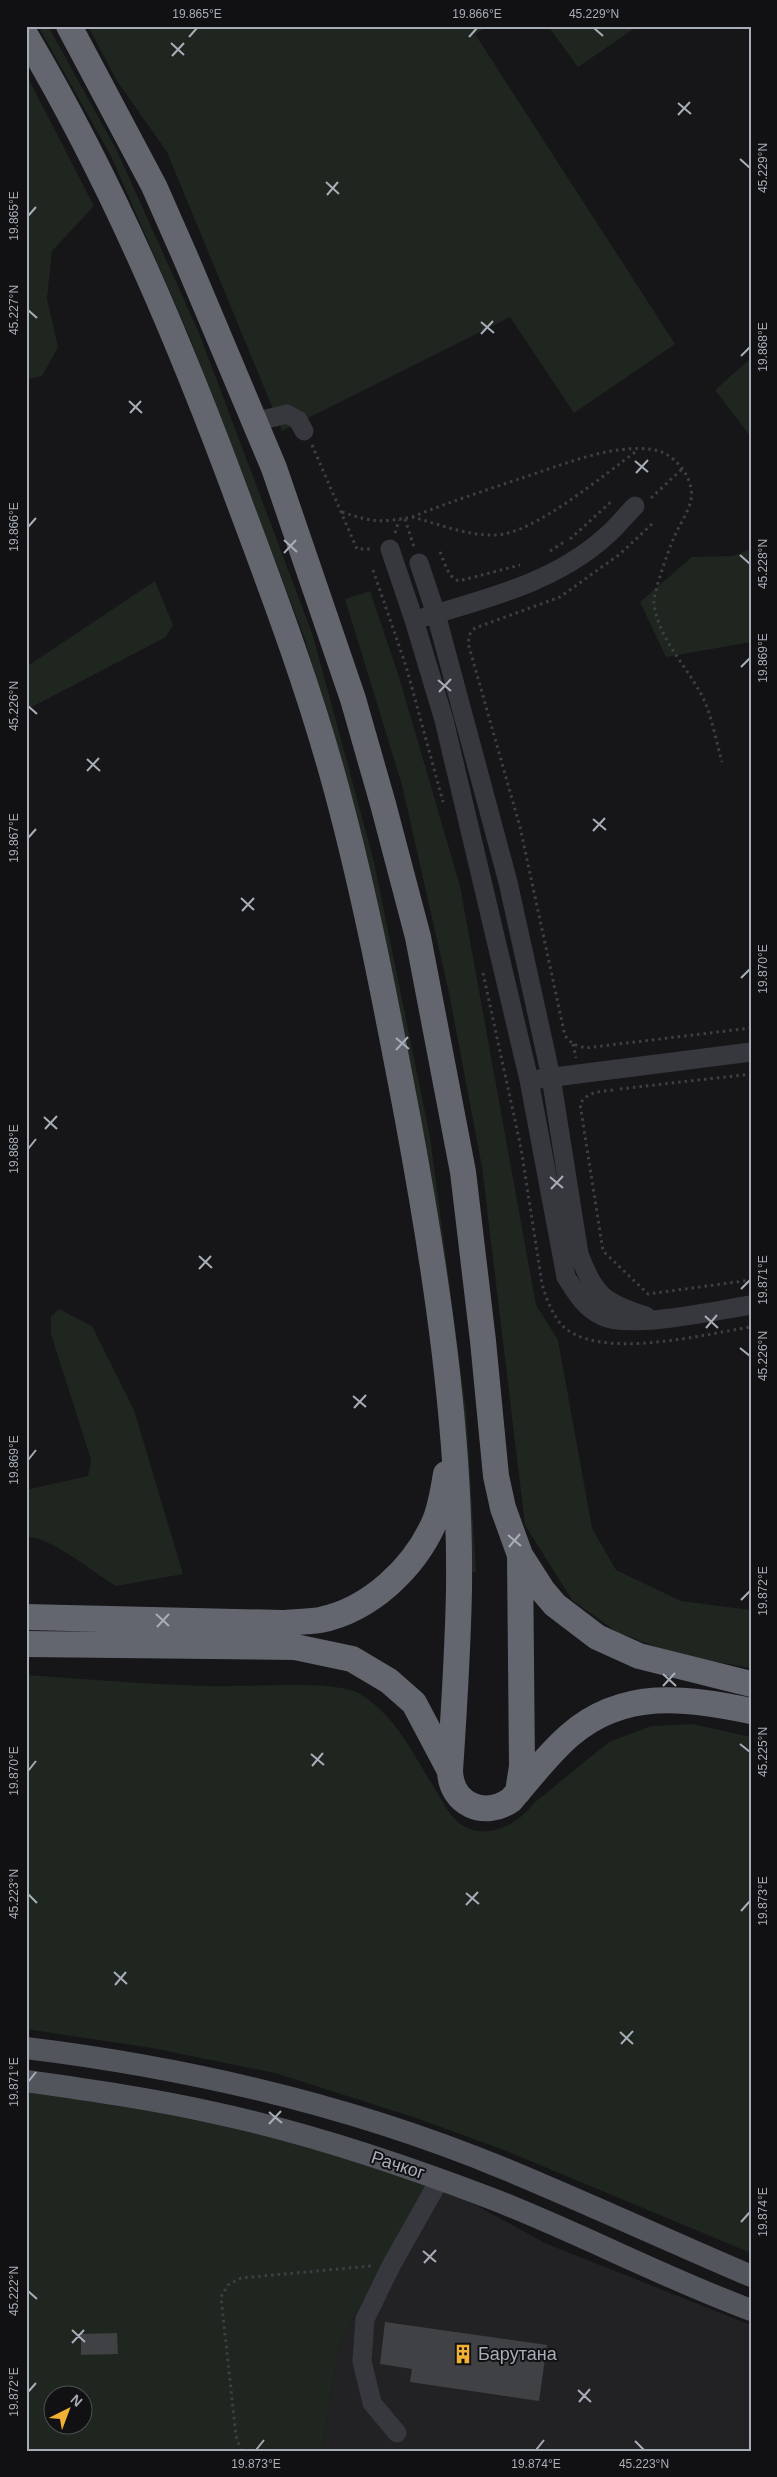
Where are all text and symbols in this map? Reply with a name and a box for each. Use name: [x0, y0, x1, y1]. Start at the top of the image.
text: 19.865°E: [172, 7, 222, 21]
text: 19.866°E: [452, 7, 502, 21]
text: 45.229°N: [569, 7, 619, 21]
text: 45.229°N: [756, 143, 770, 193]
text: 19.865°E: [7, 191, 21, 241]
text: 45.227°N: [7, 285, 21, 335]
text: 19.868°E: [756, 322, 770, 372]
text: 19.866°E: [7, 502, 21, 552]
text: 45.228°N: [756, 539, 770, 589]
text: 19.869°E: [756, 633, 770, 683]
text: 45.226°N: [7, 681, 21, 731]
text: 19.867°E: [7, 813, 21, 863]
text: 19.870°E: [756, 944, 770, 994]
text: 19.868°E: [7, 1124, 21, 1174]
text: 19.871°E: [756, 1255, 770, 1305]
text: 45.226°N: [756, 1331, 770, 1381]
text: 19.869°E: [7, 1435, 21, 1485]
text: 19.872°E: [756, 1566, 770, 1616]
text: 45.225°N: [756, 1727, 770, 1777]
text: 19.870°E: [7, 1746, 21, 1796]
text: 45.223°N: [7, 1869, 21, 1919]
text: 19.873°E: [756, 1876, 770, 1926]
text: 19.871°E: [7, 2057, 21, 2107]
street label: Рачког: [369, 2147, 428, 2183]
text: 19.874°E: [756, 2187, 770, 2237]
text: 45.222°N: [7, 2266, 21, 2316]
building icon: Барутана: [452, 2343, 474, 2365]
place label: Барутана: [478, 2344, 558, 2364]
text: 19.872°E: [7, 2367, 21, 2417]
north arrow: [42, 2384, 92, 2434]
text: N: [68, 2391, 86, 2410]
text: 19.873°E: [231, 2457, 281, 2471]
text: 19.874°E: [511, 2457, 561, 2471]
text: 45.223°N: [619, 2457, 669, 2471]

